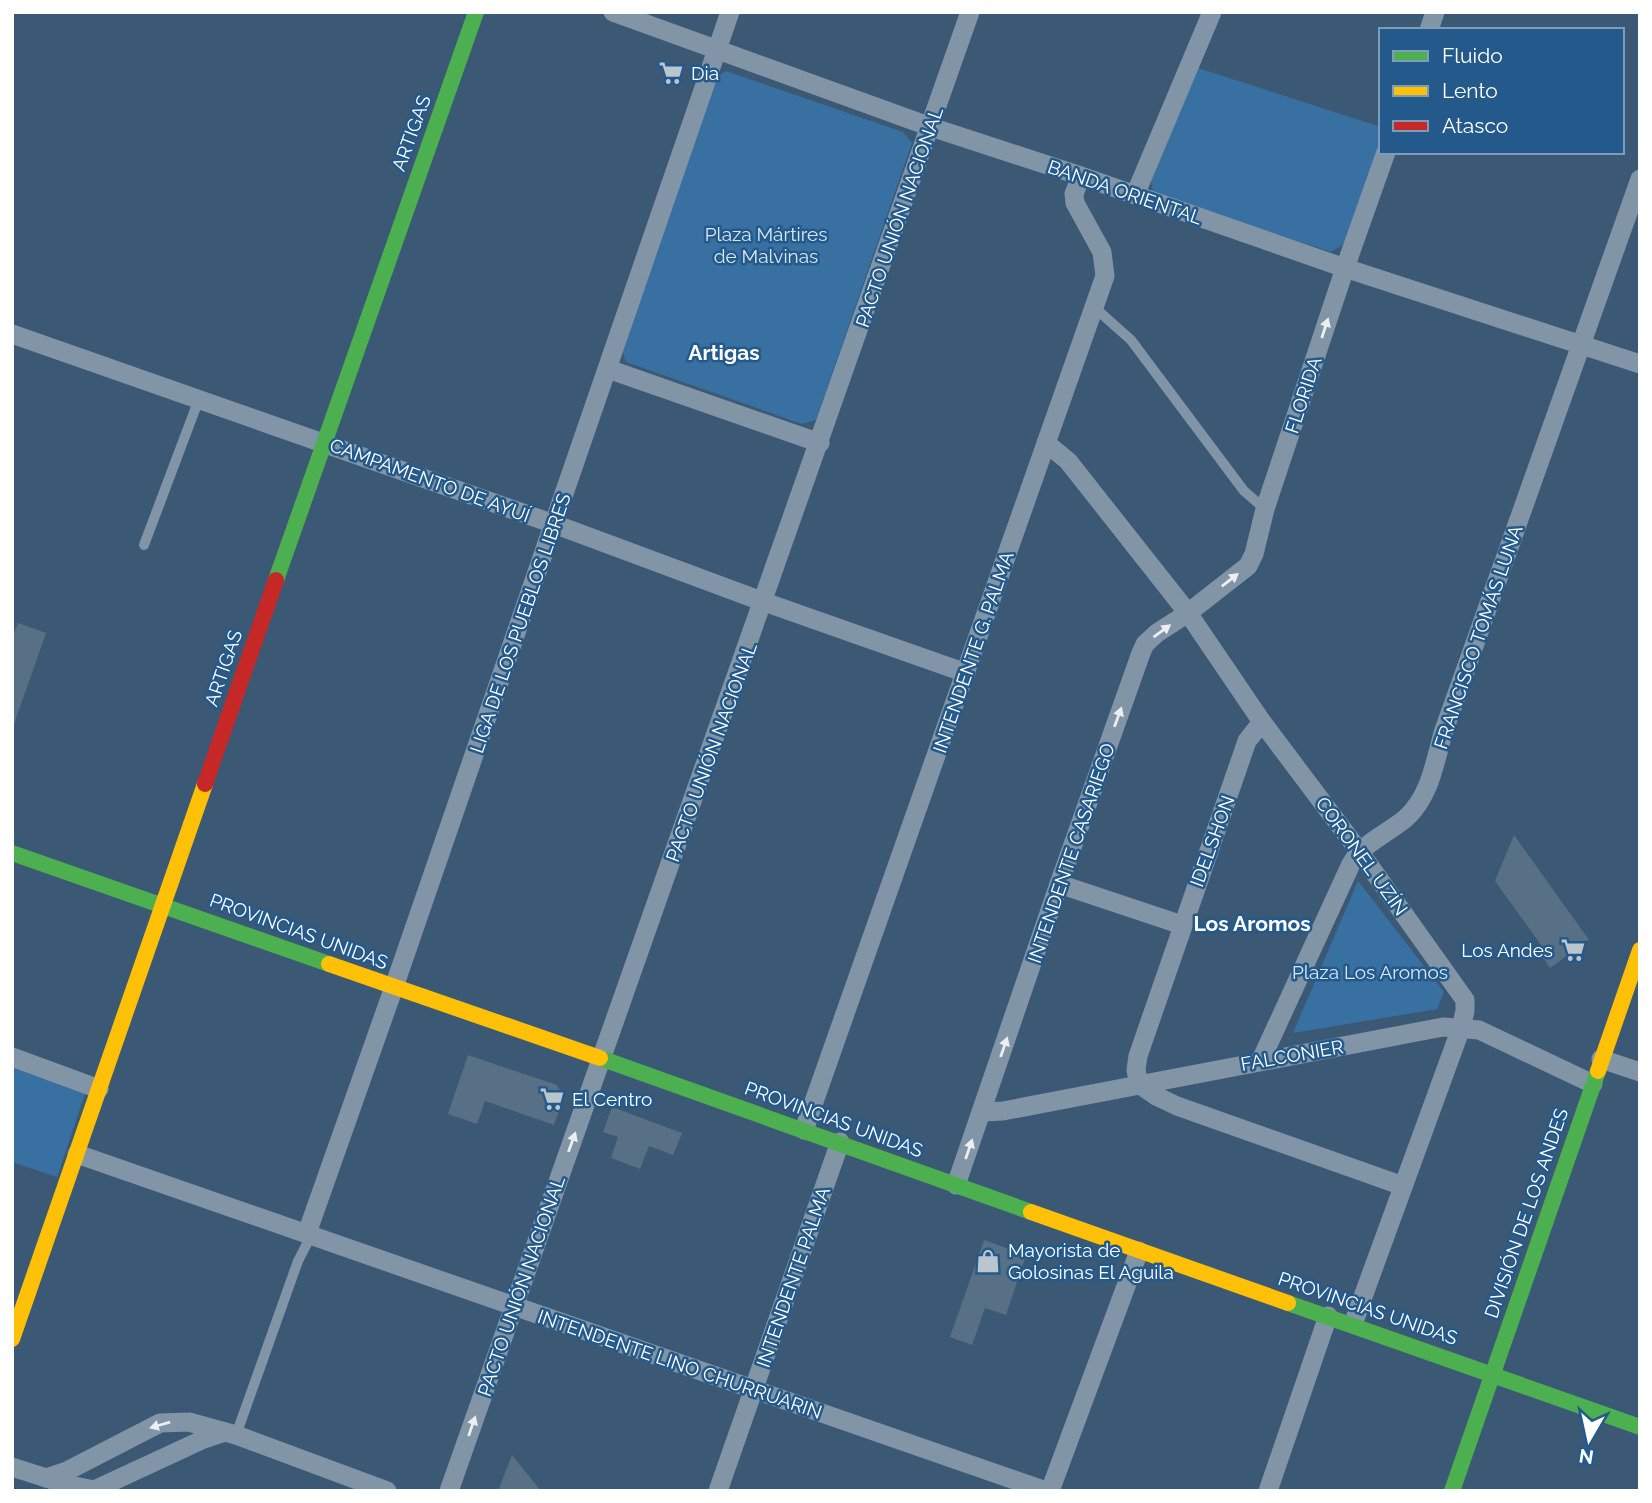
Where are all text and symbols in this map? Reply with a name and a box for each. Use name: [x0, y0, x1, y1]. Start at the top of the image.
legend: [1379, 28, 1624, 154]
text: Fluido: [1442, 43, 1503, 68]
supermarket icon: Dia: [657, 59, 685, 87]
place label: Dia: [691, 62, 719, 84]
text: Lento: [1442, 78, 1498, 103]
street label: ARTIGAS: [387, 92, 435, 174]
street label: PACTO UNIÓN NACIONAL: [851, 104, 947, 330]
text: Atasco: [1442, 113, 1508, 138]
street label: BANDA ORIENTAL: [1045, 155, 1205, 229]
park label: Plaza Mártires de Malvinas: [705, 223, 827, 267]
one-way arrow: [1320, 317, 1331, 338]
district label: Artigas: [688, 340, 760, 365]
street label: FLORIDA: [1280, 354, 1326, 436]
street label: CAMPAMENTO DE AYUÍ: [327, 434, 533, 527]
street label: LIGA DE LOS PUEBLOS LIBRES: [465, 490, 575, 756]
street label: FRANCISCO TOMÁS LUNA: [1429, 522, 1527, 752]
street label: INTENDENTE G. PALMA: [928, 548, 1018, 756]
one-way arrow: [1221, 573, 1238, 588]
one-way arrow: [1153, 624, 1171, 638]
street label: ARTIGAS: [200, 627, 246, 709]
street label: PACTO UNIÓN NACIONAL: [661, 639, 761, 865]
one-way arrow: [1113, 706, 1124, 727]
street label: INTENDENTE CASARIEGO: [1023, 740, 1119, 966]
street label: IDELSHON: [1185, 792, 1239, 890]
street label: CORONEL UZÍN: [1312, 792, 1412, 920]
street label: PROVINCIAS UNIDAS: [207, 889, 391, 973]
district label: Los Aromos: [1193, 911, 1311, 936]
supermarket icon: Los Andes: [1559, 936, 1587, 964]
place label: Los Andes: [1461, 939, 1553, 961]
park label: Plaza Los Aromos: [1292, 961, 1448, 983]
street label: FALCONIER: [1239, 1035, 1345, 1075]
one-way arrow: [999, 1037, 1010, 1058]
street label: PROVINCIAS UNIDAS: [742, 1077, 926, 1161]
supermarket icon: El Centro: [538, 1085, 566, 1113]
place label: El Centro: [572, 1088, 652, 1110]
street label: DIVISIÓN DE LOS ANDES: [1480, 1105, 1572, 1321]
one-way arrow: [567, 1132, 578, 1153]
one-way arrow: [964, 1138, 975, 1159]
street label: PACTO UNIÓN NACIONAL: [473, 1173, 569, 1399]
street label: INTENDENTE PALMA: [752, 1184, 834, 1370]
place label: Mayorista de Golosinas El Aguila: [1008, 1239, 1174, 1283]
shop icon: Mayorista de Golosinas El Aguila: [974, 1247, 1002, 1275]
street label: PROVINCIAS UNIDAS: [1276, 1267, 1460, 1349]
street label: INTENDENTE LINO CHURRUARIN: [535, 1305, 825, 1423]
north arrow: [1554, 1405, 1624, 1475]
one-way arrow: [467, 1416, 478, 1437]
one-way arrow: [150, 1421, 171, 1431]
text: N: [1577, 1445, 1595, 1469]

